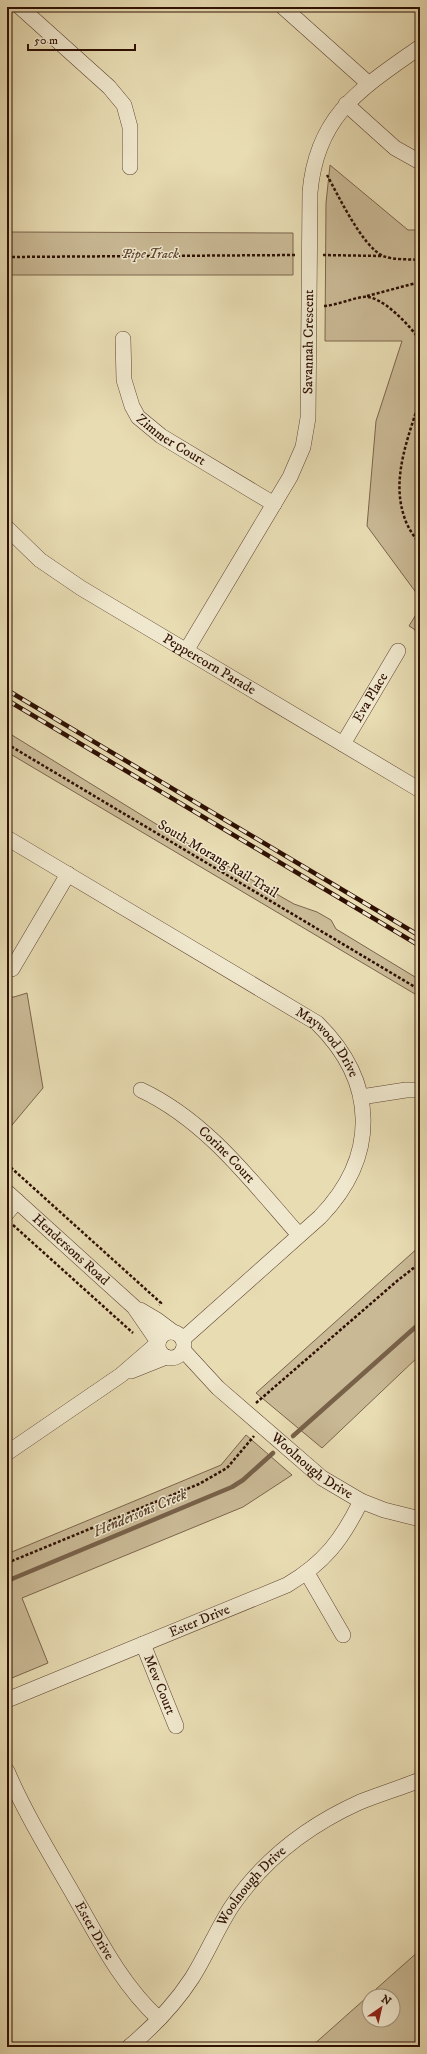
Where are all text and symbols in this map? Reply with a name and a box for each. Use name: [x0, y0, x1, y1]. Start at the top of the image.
scale bar: [28, 26, 135, 52]
text: 50 m: [34, 33, 58, 48]
park label: Pipe Track: [121, 245, 179, 263]
street label: Savannah Crescent: [299, 289, 318, 394]
street label: Zimmer Court: [132, 410, 209, 470]
street label: Peppercorn Parade: [160, 630, 259, 699]
street label: Eva Place: [349, 669, 392, 726]
street label: South Morang Rail Trail: [154, 816, 282, 903]
street label: Maywood Drive: [292, 1003, 362, 1080]
street label: Corine Court: [194, 1122, 259, 1188]
street label: Hendersons Road: [28, 1210, 113, 1289]
street label: Woolnough Drive: [266, 1428, 356, 1503]
water label: Hendersons Creek: [89, 1484, 190, 1542]
street label: Ester Drive: [166, 1600, 233, 1642]
street label: Mew Court: [139, 1652, 180, 1718]
street label: Woolnough Drive: [213, 1842, 290, 1930]
street label: Ester Drive: [70, 1898, 118, 1963]
north arrow: [361, 1988, 401, 2028]
text: N: [378, 1992, 394, 2009]

